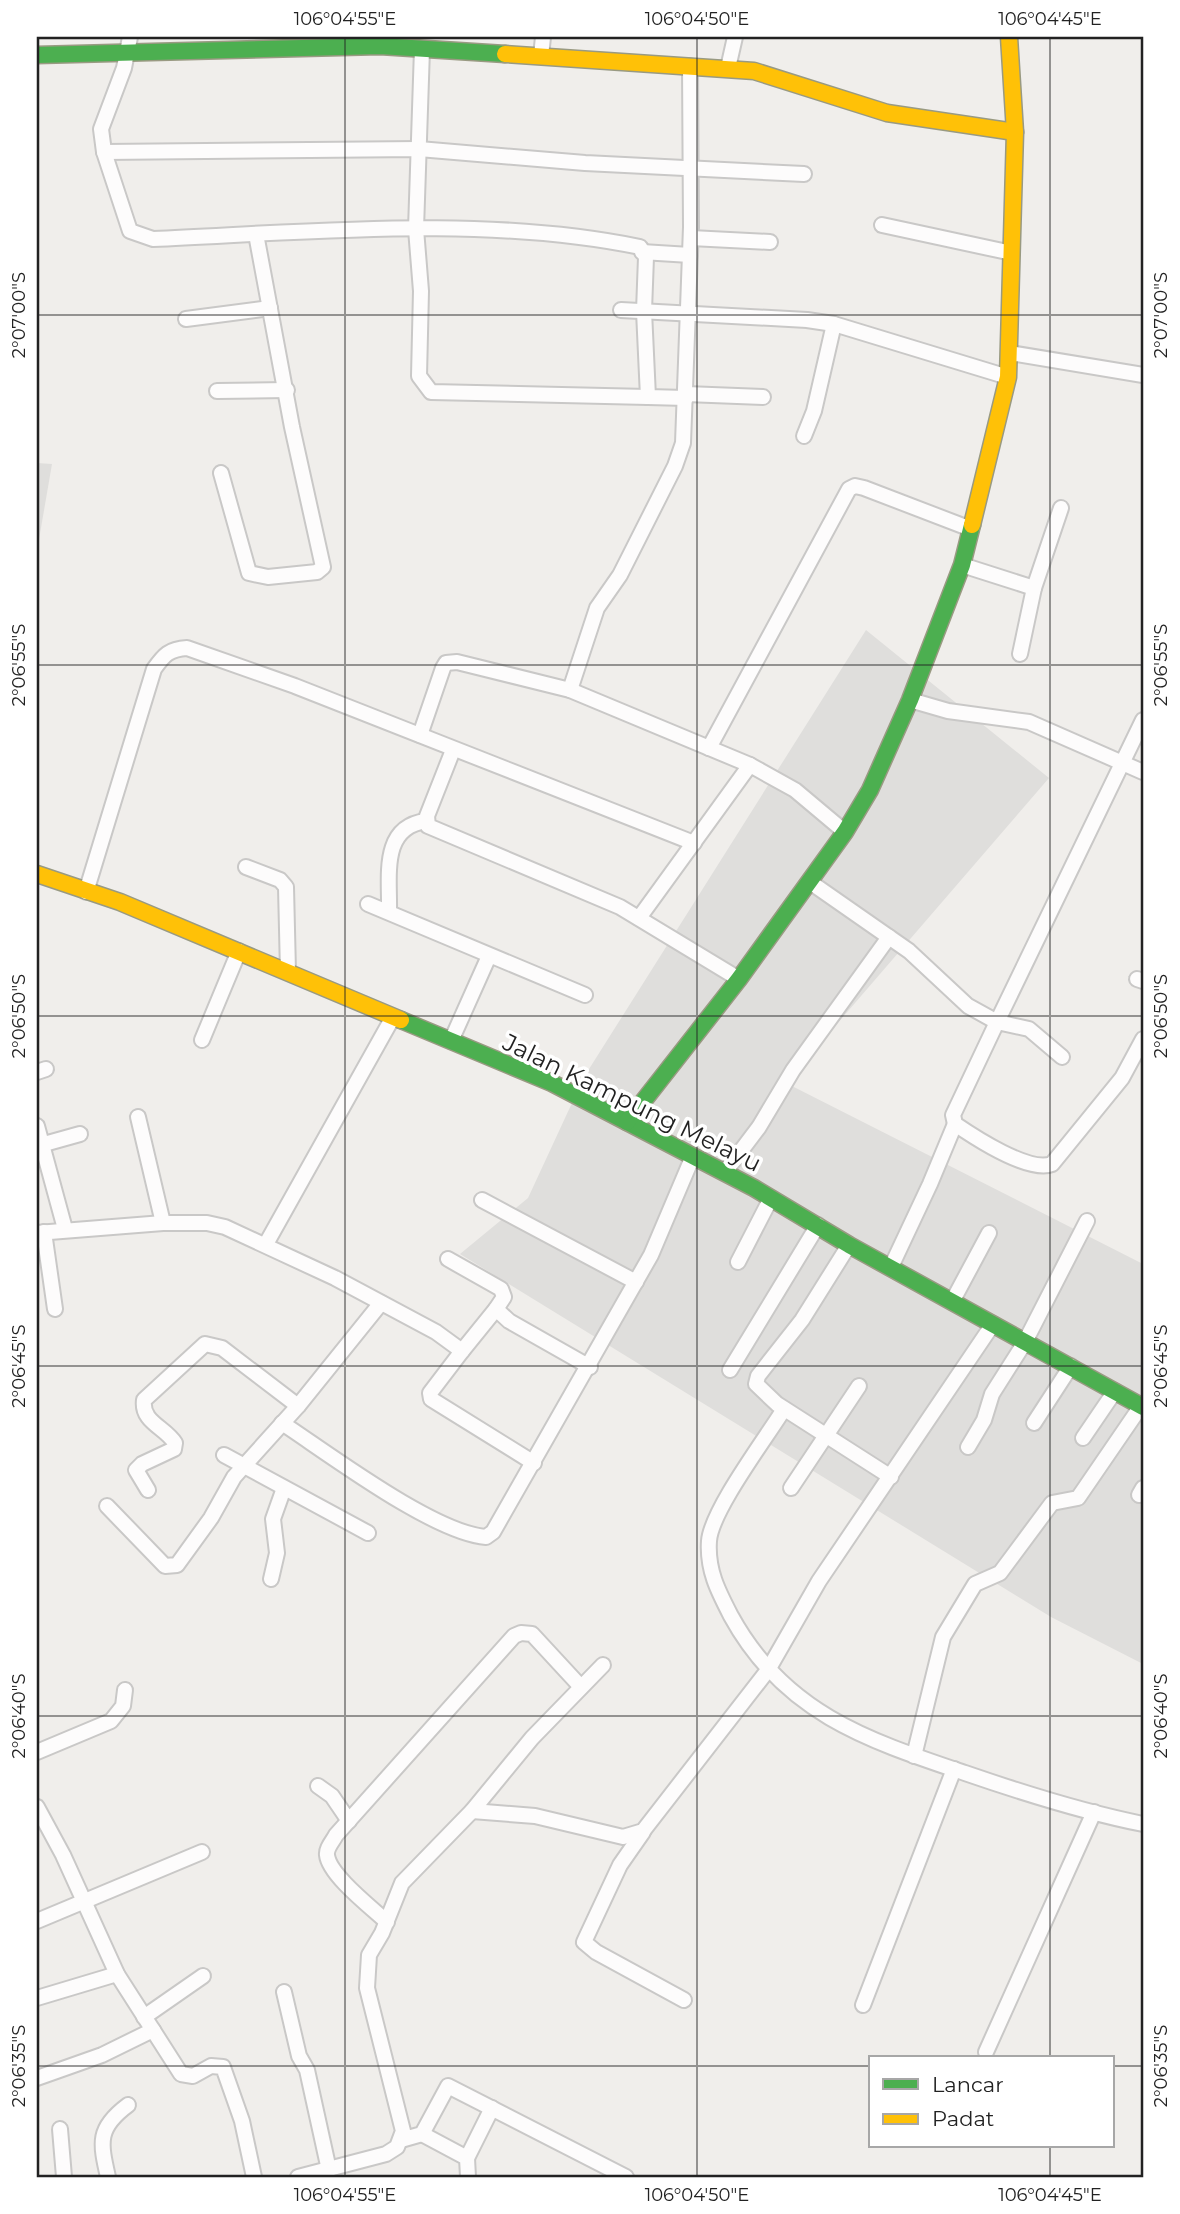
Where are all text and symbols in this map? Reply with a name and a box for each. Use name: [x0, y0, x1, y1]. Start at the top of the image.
text: 106°04'55"E: [294, 8, 396, 30]
text: 106°04'50"E: [645, 8, 749, 30]
text: 106°04'45"E: [998, 8, 1102, 30]
text: 2°07'00"S: [8, 272, 30, 358]
text: 2°07'00"S: [1150, 272, 1172, 358]
text: 2°06'55"S: [8, 624, 30, 706]
text: 2°06'55"S: [1150, 624, 1172, 706]
text: 2°06'50"S: [8, 974, 30, 1058]
text: 2°06'50"S: [1150, 974, 1172, 1058]
street label: Jalan Kampung Melayu: [497, 1027, 766, 1178]
text: 2°06'45"S: [8, 1324, 30, 1408]
text: 2°06'45"S: [1150, 1324, 1172, 1408]
text: 2°06'40"S: [8, 1673, 30, 1759]
text: 2°06'40"S: [1150, 1673, 1172, 1759]
text: 2°06'35"S: [8, 2025, 30, 2107]
text: 2°06'35"S: [1150, 2025, 1172, 2107]
legend: [869, 2056, 1114, 2148]
text: Lancar: [932, 2072, 1004, 2097]
text: Padat: [932, 2106, 994, 2131]
text: 106°04'55"E: [294, 2184, 396, 2206]
text: 106°04'50"E: [645, 2184, 749, 2206]
text: 106°04'45"E: [998, 2184, 1102, 2206]

